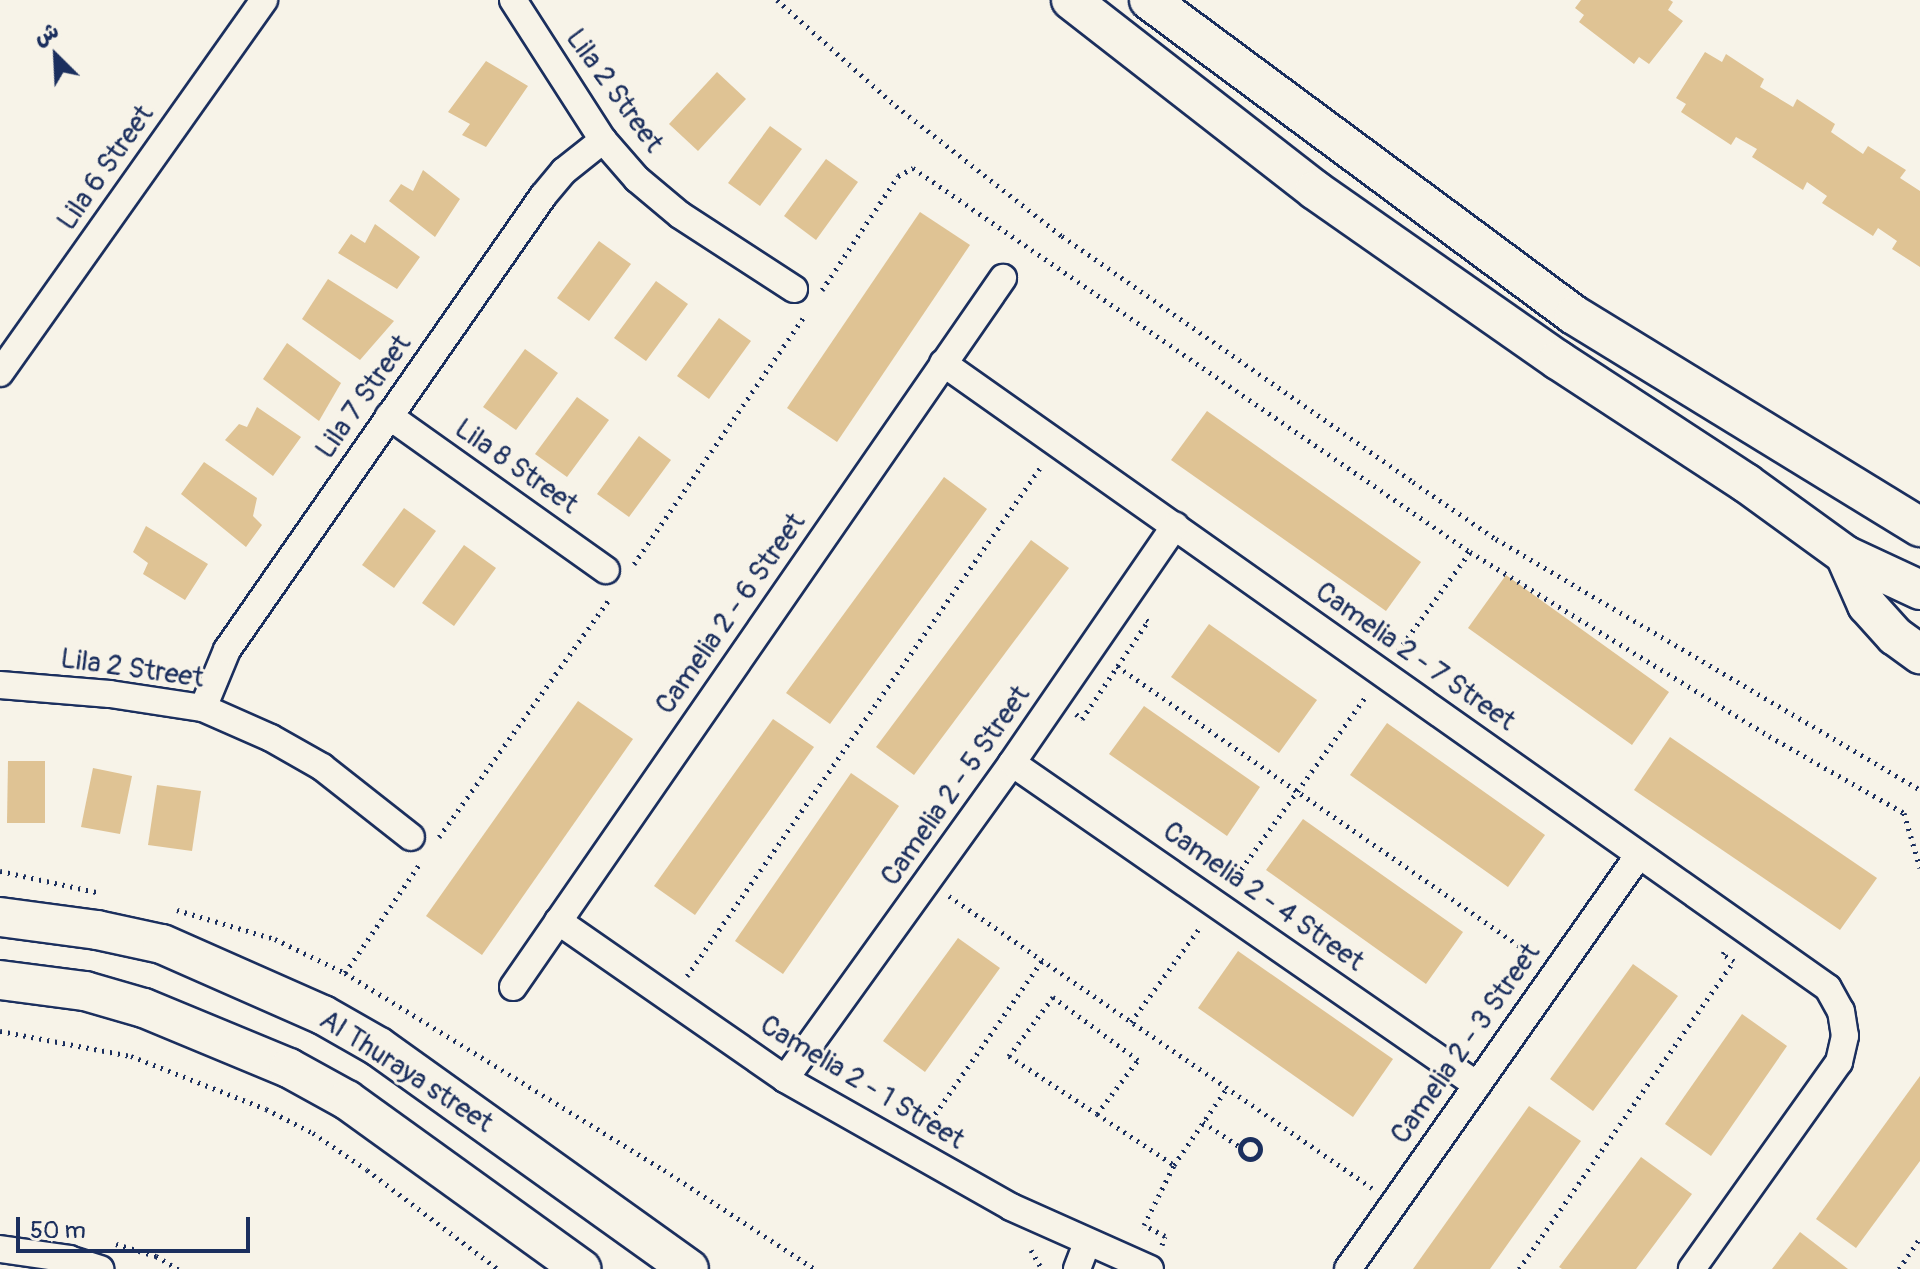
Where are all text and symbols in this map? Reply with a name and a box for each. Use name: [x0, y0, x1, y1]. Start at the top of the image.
north arrow: [16, 16, 96, 96]
text: ش: [29, 16, 63, 52]
street label: Lila 2 Street: [558, 23, 670, 159]
street label: Lila 6 Street: [51, 99, 161, 237]
street label: Lila 7 Street: [309, 329, 419, 465]
street label: Lila 8 Street: [448, 412, 584, 522]
street label: Camelia 2 - 6 Street: [649, 507, 813, 721]
street label: Camelia 2 - 7 Street: [1309, 575, 1521, 739]
street label: Lila 2 Street: [58, 642, 206, 696]
street label: Camelia 2 - 5 Street: [874, 679, 1038, 893]
street label: Camelia 2 - 4 Street: [1156, 815, 1370, 979]
street label: Camelia 2 - 3 Street: [1384, 937, 1548, 1151]
street label: Al Thuraya street: [313, 1003, 499, 1141]
street label: Camelia 2 - 1 Street: [754, 1009, 970, 1157]
scale bar: [20, 1201, 254, 1251]
text: 50 m: [30, 1216, 86, 1245]

